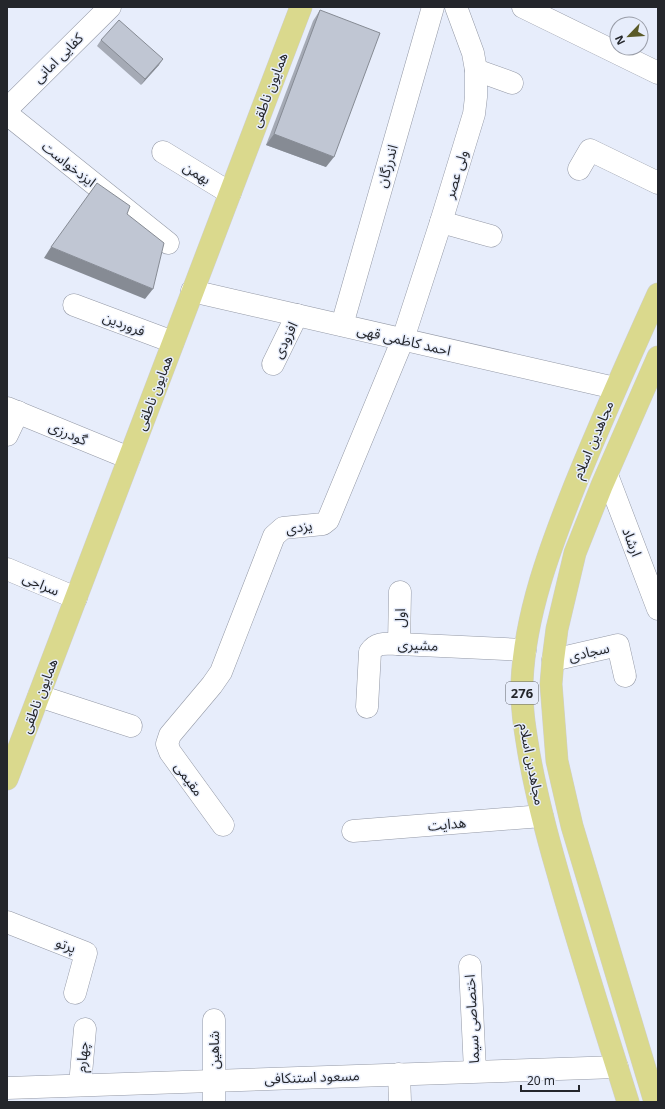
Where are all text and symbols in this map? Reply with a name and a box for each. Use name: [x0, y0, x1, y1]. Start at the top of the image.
north arrow: [609, 16, 649, 56]
street label: کفایی امانی: [28, 28, 87, 87]
text: N: [611, 33, 628, 48]
street label: همایون ناطقی: [246, 50, 292, 130]
street label: ایزدخواست: [38, 136, 100, 191]
street label: اندرزگان: [371, 142, 402, 189]
street label: ولی عصر: [439, 147, 472, 201]
street label: بهمن: [180, 157, 215, 188]
street label: فروردین: [100, 307, 148, 340]
street label: افزودی: [268, 318, 302, 361]
street label: احمد کاظمی قهی: [355, 319, 453, 360]
street label: همایون ناطقی: [131, 353, 177, 433]
street label: مجاهدین اسلام: [568, 398, 619, 483]
street label: گودرزی: [46, 416, 91, 449]
street label: یزدی: [284, 515, 313, 538]
street label: ارشاد: [618, 525, 647, 559]
street label: سراجی: [20, 567, 62, 600]
street label: اول: [390, 608, 409, 628]
street label: مشیری: [397, 634, 439, 655]
street label: سجادی: [567, 638, 611, 665]
street label: همایون ناطقی: [16, 656, 62, 736]
road number: 276: [506, 682, 538, 704]
street label: مجاهدین اسلام: [513, 721, 550, 807]
street label: مقیمی: [171, 758, 208, 800]
street label: هدایت: [427, 812, 467, 835]
street label: پرتو: [53, 932, 79, 958]
street label: اختصاصی سیما: [460, 974, 483, 1064]
street label: شاهین: [204, 1031, 223, 1069]
street label: چهارم: [71, 1041, 94, 1073]
street label: مسعود استنکافی: [264, 1065, 360, 1088]
scale bar: [521, 1067, 579, 1093]
text: 20 m: [527, 1072, 555, 1089]

